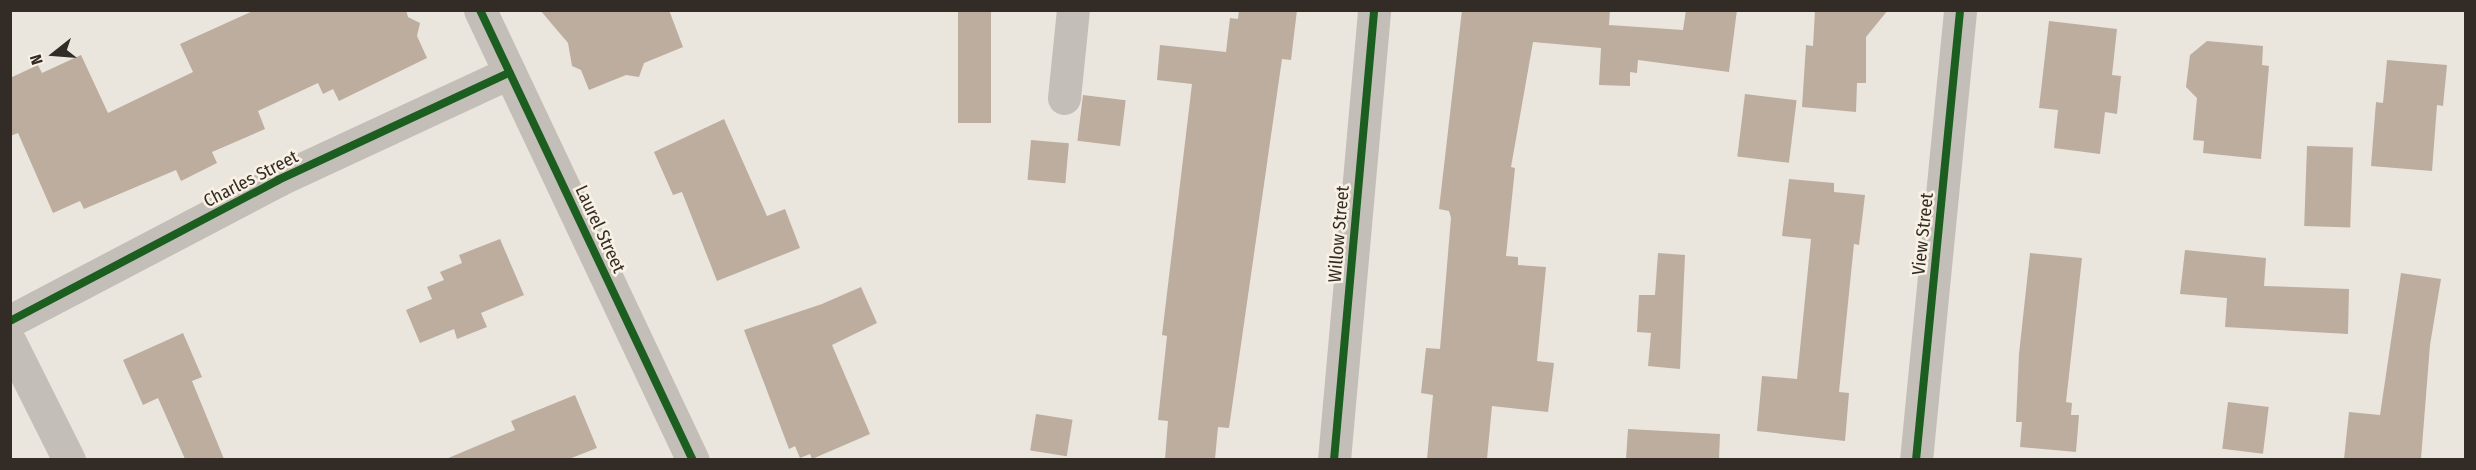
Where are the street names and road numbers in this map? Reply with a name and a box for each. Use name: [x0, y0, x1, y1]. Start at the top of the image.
street label: Charles Street: [200, 146, 302, 212]
street label: Laurel Street: [570, 182, 630, 276]
street label: Willow Street: [1324, 185, 1354, 283]
street label: View Street: [1908, 192, 1938, 276]

